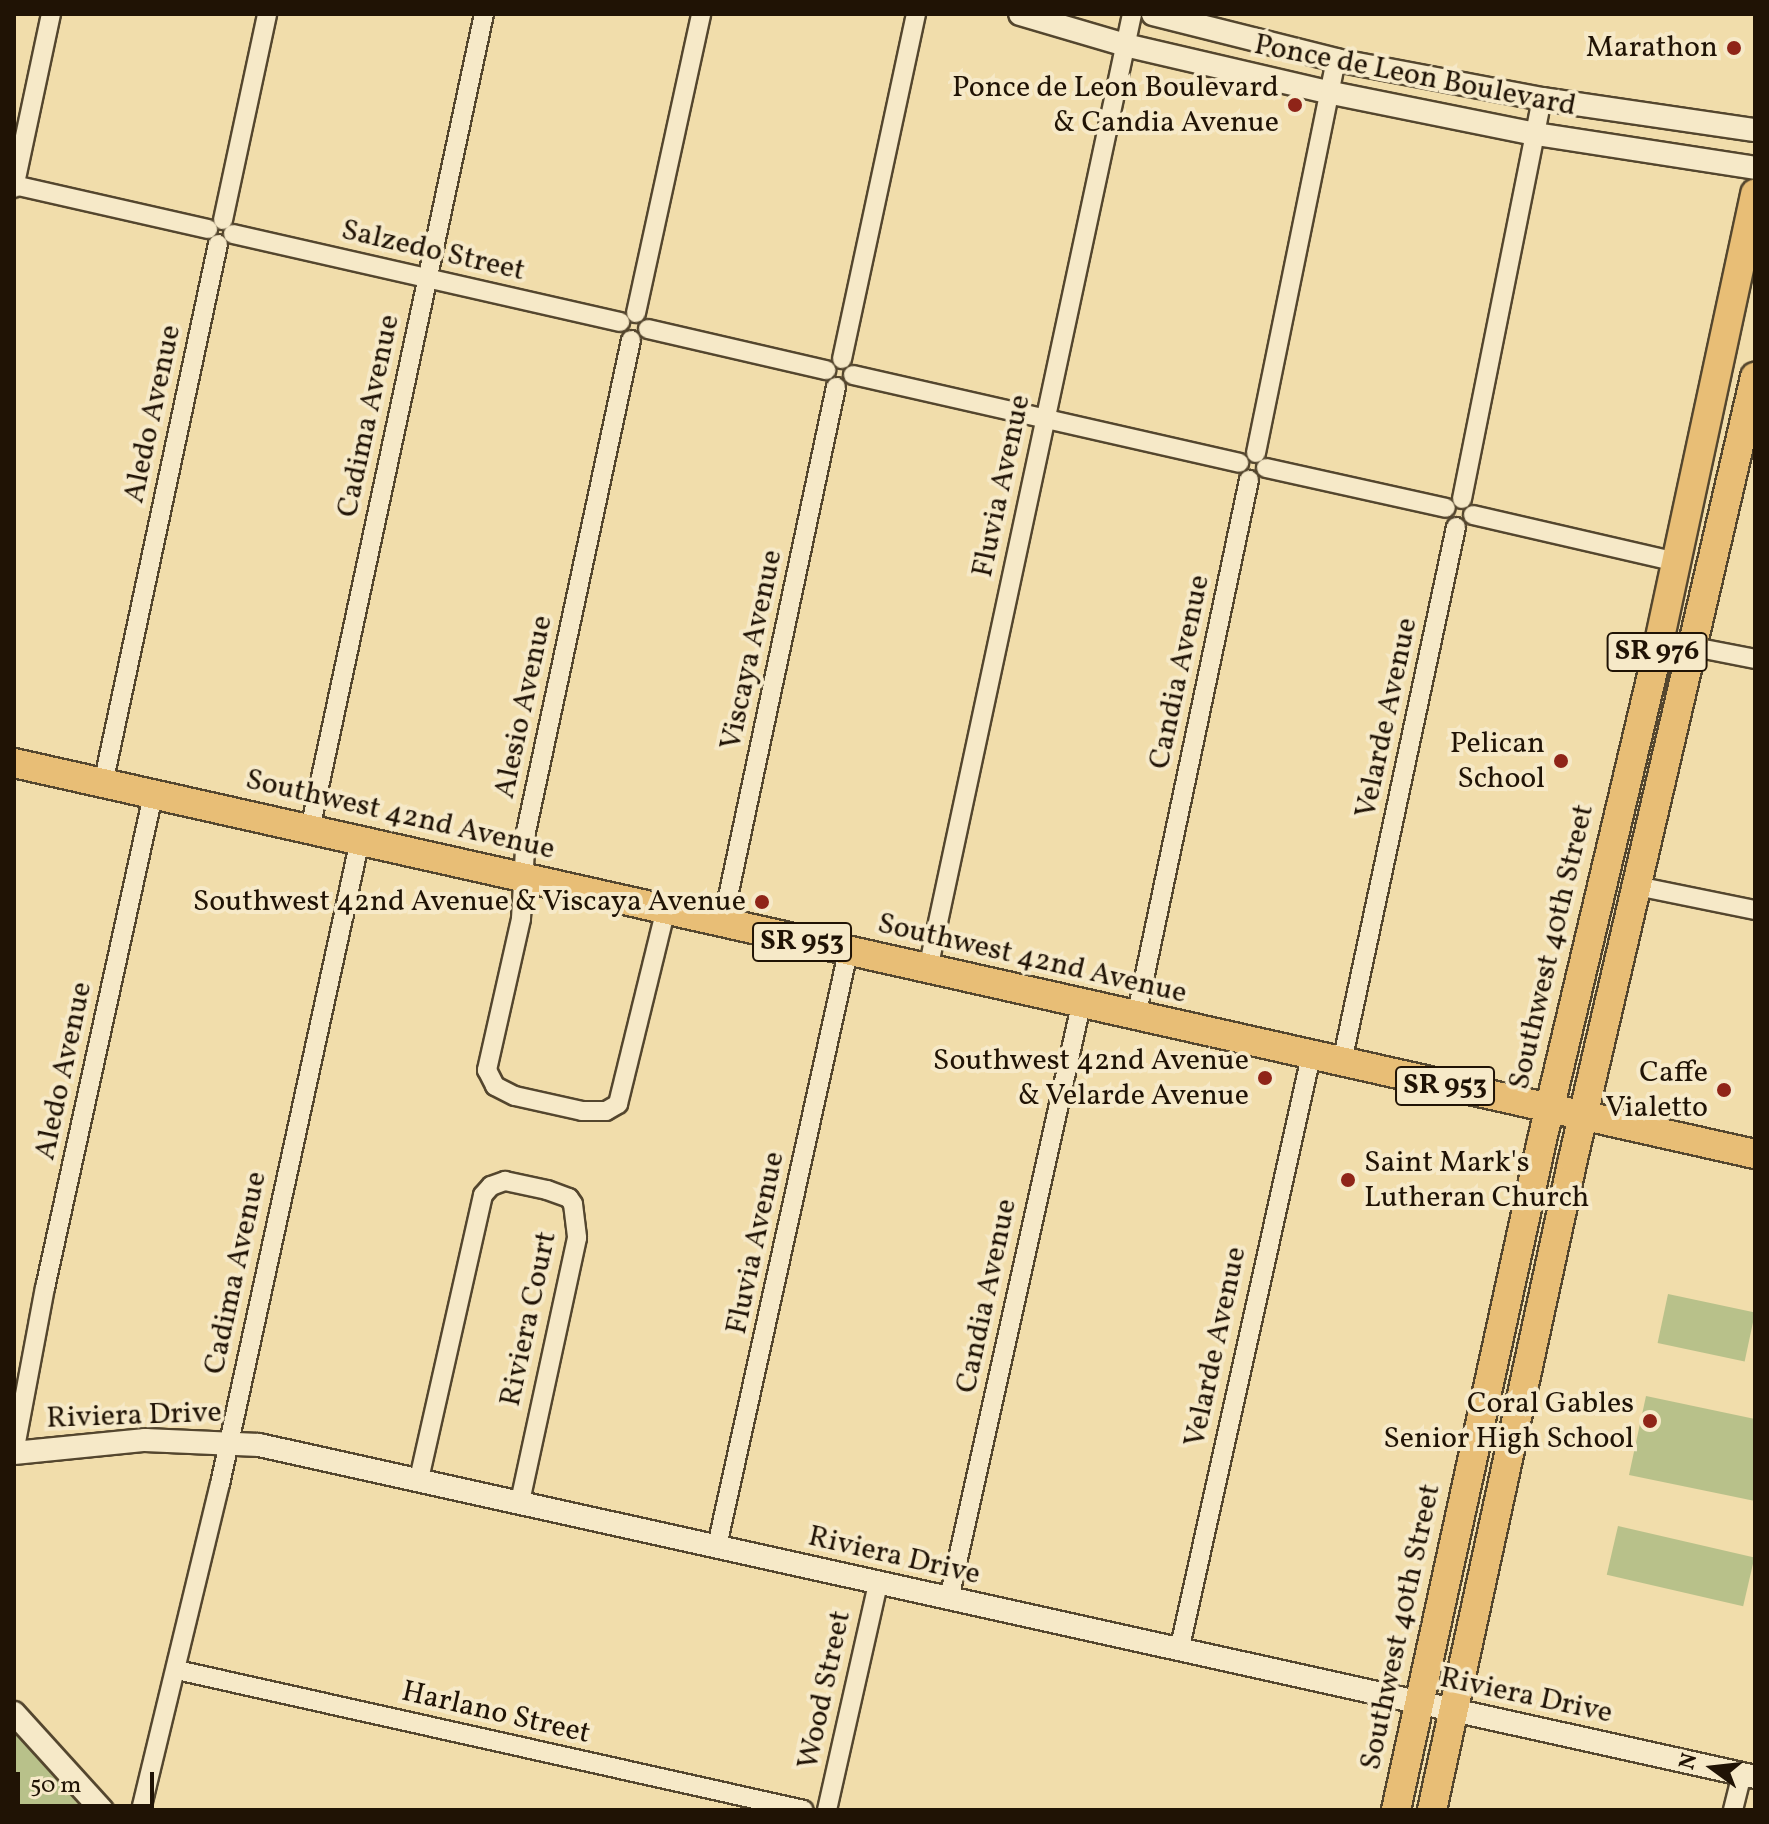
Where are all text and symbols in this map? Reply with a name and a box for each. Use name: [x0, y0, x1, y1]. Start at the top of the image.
street label: Ponce de Leon Boulevard: [1251, 27, 1579, 125]
place label: Marathon: [1586, 30, 1718, 66]
marker: Marathon: [1725, 39, 1743, 57]
place label: Ponce de Leon Boulevard & Candia Avenue: [952, 70, 1279, 140]
marker: Ponce de Leon Boulevard & Candia Avenue: [1286, 96, 1304, 114]
street label: Salzedo Street: [338, 212, 528, 290]
street label: Cadima Avenue: [330, 311, 408, 521]
street label: Aledo Avenue: [117, 322, 189, 506]
street label: Fluvia Avenue: [965, 391, 1039, 581]
street label: Viscaya Avenue: [713, 547, 791, 753]
street label: Candia Avenue: [1142, 572, 1218, 772]
street label: Alesio Avenue: [487, 612, 561, 802]
street label: Velarde Avenue: [1348, 615, 1426, 821]
road number: SR 976: [1605, 628, 1709, 676]
place label: Pelican School: [1450, 726, 1545, 796]
marker: Pelican School: [1552, 752, 1570, 770]
street label: Southwest 42nd Avenue: [242, 762, 558, 868]
street label: Southwest 40th Street: [1502, 801, 1602, 1093]
place label: Southwest 42nd Avenue & Viscaya Avenue: [192, 884, 746, 920]
marker: Southwest 42nd Avenue & Viscaya Avenue: [753, 893, 771, 911]
street label: Southwest 42nd Avenue: [874, 906, 1190, 1012]
road number: SR 953: [752, 918, 852, 966]
street label: Aledo Avenue: [28, 979, 100, 1163]
place label: Southwest 42nd Avenue & Velarde Avenue: [933, 1043, 1249, 1114]
place label: Caffe Vialetto: [1605, 1055, 1708, 1126]
road number: SR 953: [1395, 1062, 1495, 1110]
marker: Southwest 42nd Avenue & Velarde Avenue: [1256, 1069, 1274, 1087]
marker: Caffe Vialetto: [1715, 1081, 1733, 1099]
place label: Saint Mark's Lutheran Church: [1364, 1145, 1589, 1216]
street label: Fluvia Avenue: [719, 1148, 793, 1338]
street label: Cadima Avenue: [197, 1168, 275, 1378]
marker: Saint Mark's Lutheran Church: [1339, 1171, 1357, 1189]
street label: Candia Avenue: [949, 1196, 1025, 1396]
street label: Riviera Court: [493, 1228, 565, 1410]
street label: Velarde Avenue: [1177, 1244, 1255, 1450]
place label: Coral Gables Senior High School: [1383, 1386, 1634, 1456]
street label: Riviera Drive: [46, 1395, 222, 1437]
marker: Coral Gables Senior High School: [1641, 1412, 1659, 1430]
street label: Southwest 40th Street: [1353, 1481, 1449, 1773]
street label: Riviera Drive: [804, 1519, 984, 1593]
street label: Wood Street: [791, 1607, 859, 1773]
street label: Riviera Drive: [1436, 1660, 1616, 1732]
street label: Harlano Street: [398, 1674, 594, 1752]
north arrow: [1673, 1728, 1753, 1808]
text: N: [1672, 1750, 1706, 1773]
scale bar: [20, 1756, 158, 1806]
text: 50 m: [30, 1769, 82, 1803]

